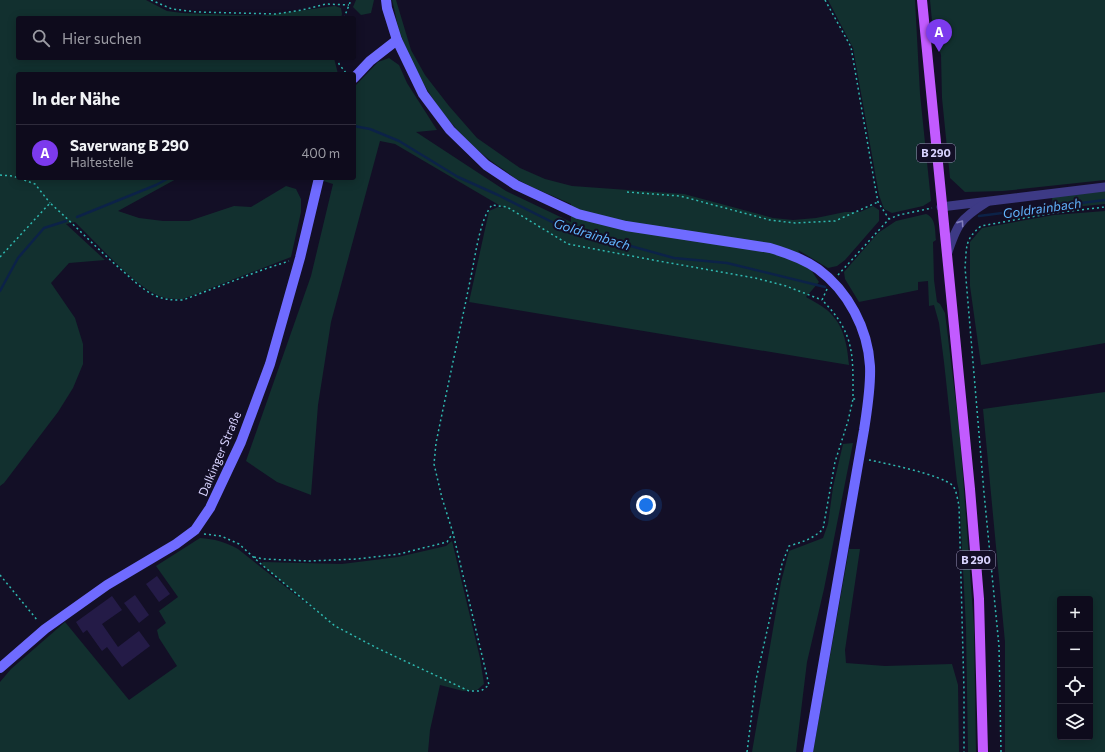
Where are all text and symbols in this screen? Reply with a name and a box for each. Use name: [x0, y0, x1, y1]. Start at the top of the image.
search box: [16, 16, 356, 60]
pin: A: [926, 19, 952, 52]
icon: search: [30, 27, 52, 49]
text: Hier suchen: [62, 29, 142, 47]
text: In der Nähe: [32, 88, 120, 109]
text: Saverwang B 290: [70, 136, 189, 154]
road number: B 290: [917, 144, 955, 162]
text: A: [40, 145, 50, 161]
text: 400 m: [301, 145, 340, 161]
text: Haltestelle: [70, 154, 133, 170]
water label: Goldrainbach: [1002, 195, 1082, 221]
water label: Goldrainbach: [552, 215, 632, 253]
one-way arrow: [956, 220, 964, 227]
street label: Dalkinger Straße: [195, 409, 243, 498]
your location: [636, 495, 656, 515]
road number: B 290: [957, 551, 995, 569]
map controls: [1057, 596, 1093, 740]
button: +: [1057, 596, 1093, 632]
button: −: [1057, 632, 1093, 668]
button: locate: [1057, 668, 1093, 704]
button: layers: [1057, 704, 1093, 740]

